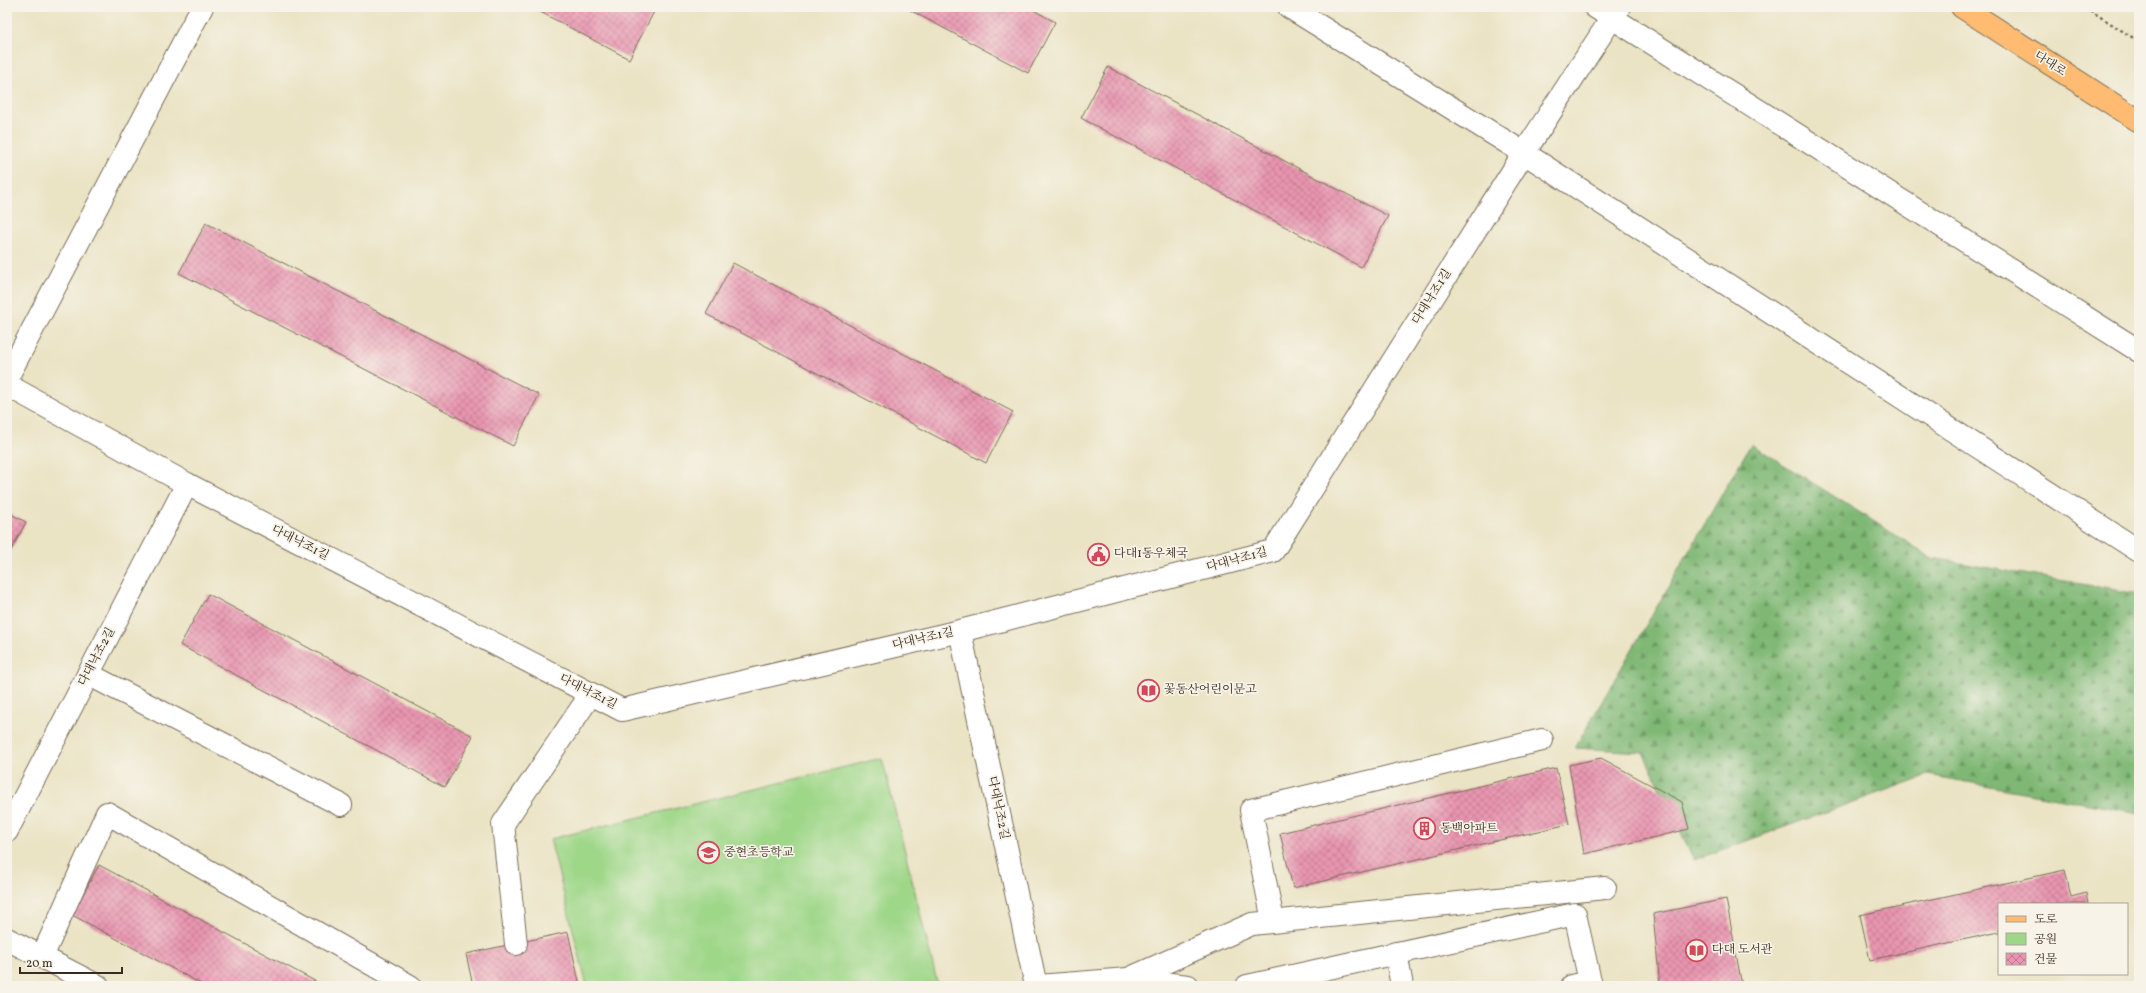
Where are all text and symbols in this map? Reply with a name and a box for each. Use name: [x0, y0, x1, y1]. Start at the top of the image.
street label: 다대로: [2031, 48, 2069, 80]
street label: 다대낙조1길: [1409, 266, 1455, 328]
street label: 다대낙조1길: [268, 522, 332, 564]
public building icon: 다대1동우체국: [1086, 541, 1112, 567]
street label: 다대낙조1길: [1205, 544, 1269, 576]
place label: 다대1동우체국: [1114, 546, 1189, 562]
street label: 다대낙조1길: [891, 624, 955, 654]
street label: 다대낙조2길: [75, 625, 119, 689]
street label: 다대낙조1길: [556, 671, 620, 713]
library icon: 꽃동산어린이문고: [1135, 677, 1161, 703]
place label: 꽃동산어린이문고: [1164, 682, 1257, 698]
street label: 다대낙조2길: [983, 775, 1013, 841]
building icon: 동백아파트: [1412, 816, 1438, 842]
place label: 동백아파트: [1440, 821, 1498, 837]
school or university icon: 중현초등학교: [695, 840, 721, 866]
place label: 중현초등학교: [724, 845, 794, 861]
legend: [1998, 903, 2128, 975]
text: 도로: [2034, 912, 2058, 928]
text: 공원: [2034, 932, 2057, 948]
library icon: 다대 도서관: [1683, 937, 1709, 963]
place label: 다대 도서관: [1712, 942, 1773, 958]
scale bar: [20, 949, 122, 975]
text: 건물: [2034, 952, 2058, 968]
text: 20 m: [26, 956, 53, 972]

